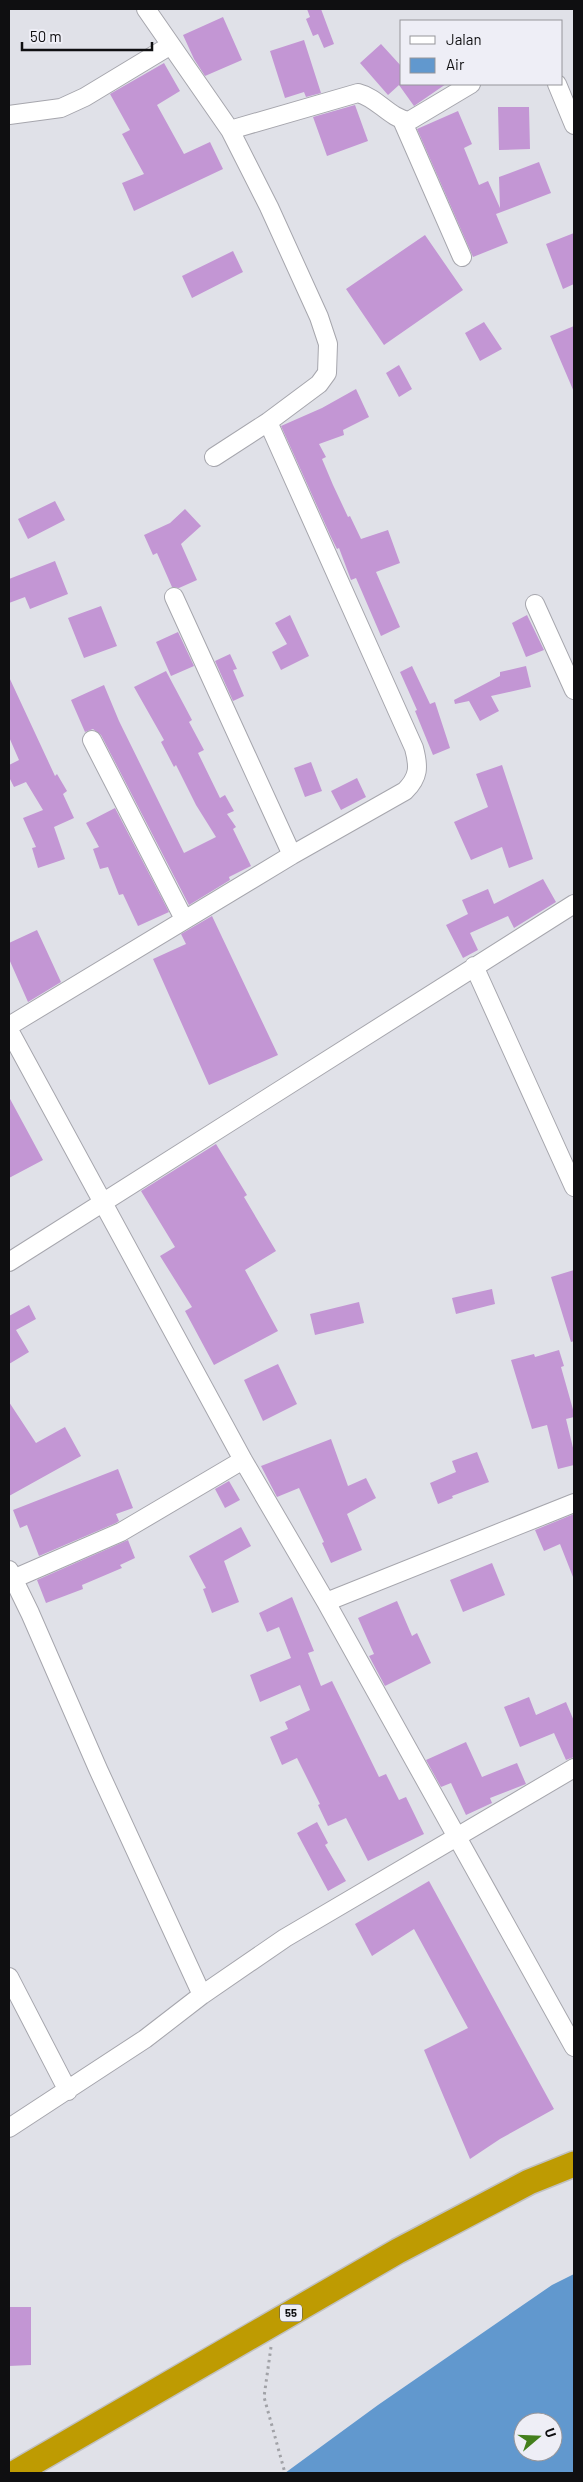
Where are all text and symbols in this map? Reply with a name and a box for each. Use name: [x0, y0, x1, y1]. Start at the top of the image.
scale bar: [22, 20, 152, 52]
legend: [400, 20, 563, 85]
text: 50 m: [30, 27, 62, 45]
text: Jalan: [446, 30, 482, 48]
text: Air: [446, 55, 465, 73]
road number: 55: [280, 2304, 302, 2322]
north arrow: [513, 2412, 563, 2462]
text: U: [541, 2426, 560, 2440]

